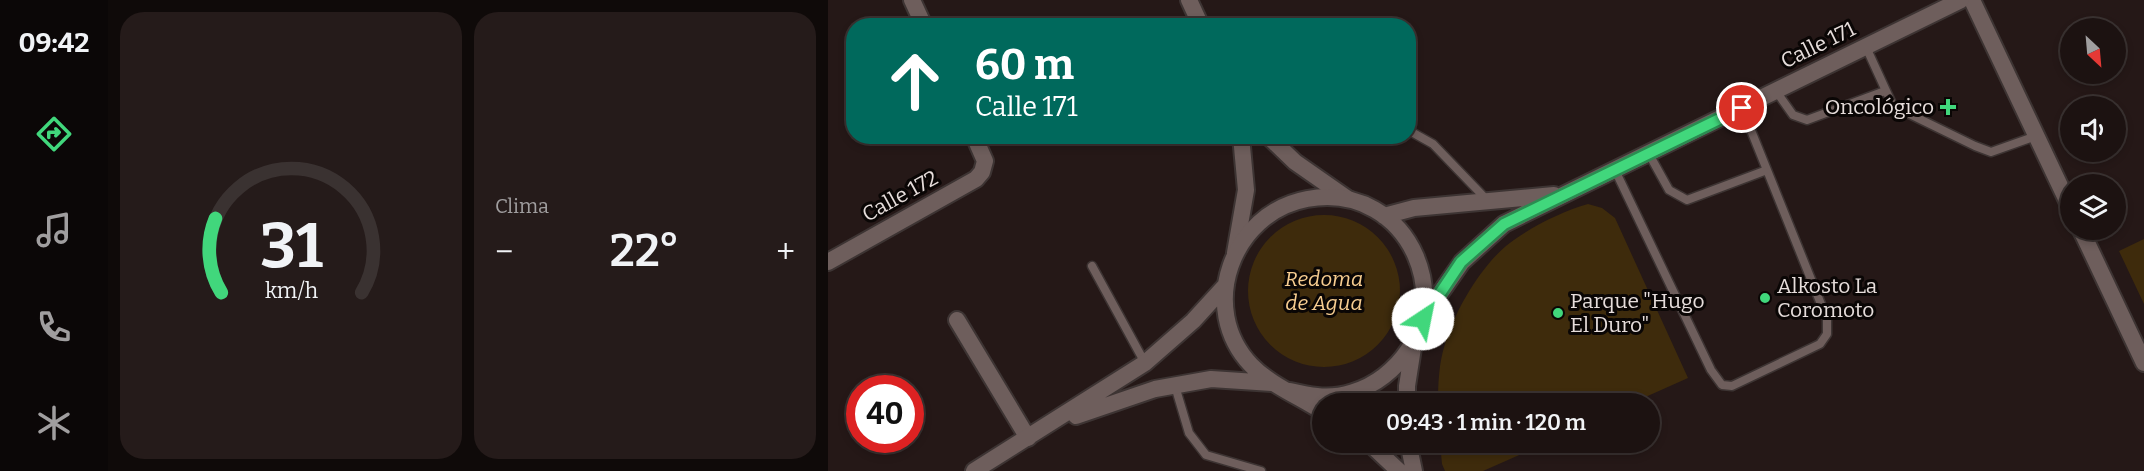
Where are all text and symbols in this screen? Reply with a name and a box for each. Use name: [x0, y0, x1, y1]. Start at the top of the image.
street label: Calle 171: [1776, 16, 1860, 74]
north arrow: [2060, 18, 2126, 84]
map controls: [2060, 18, 2126, 240]
text: 09:42: [18, 27, 90, 59]
text: 60 m: [975, 40, 1074, 90]
icon: ahead: [876, 42, 954, 120]
pin: [1716, 82, 1767, 133]
text: Calle 171: [975, 91, 1078, 123]
icon: arrive: [1725, 91, 1758, 124]
place label: Oncológico: [1825, 94, 1934, 120]
button: sound: [2060, 96, 2126, 162]
marker: Oncológico: [1939, 98, 1957, 116]
icon: directions: [33, 113, 75, 155]
street label: Calle 172: [858, 165, 942, 227]
button: layers: [2060, 174, 2126, 240]
text: Clima: [495, 194, 549, 218]
icon: music: [33, 209, 75, 251]
text: 31: [260, 209, 322, 284]
text: 22°: [610, 224, 680, 278]
text: −: [495, 232, 513, 272]
text: +: [776, 232, 795, 272]
park label: Redoma de Agua: [1285, 266, 1363, 316]
place label: Alkosto La Coromoto: [1777, 273, 1878, 323]
text: km/h: [264, 278, 318, 304]
position arrow: [1391, 287, 1455, 351]
place label: Parque "Hugo El Duro": [1570, 288, 1705, 338]
marker: Alkosto La Coromoto: [1758, 291, 1772, 305]
icon: phone: [33, 306, 75, 348]
marker: Parque "Hugo El Duro": [1551, 306, 1565, 320]
speed limit sign: 40: [846, 375, 924, 453]
icon: climate: [33, 402, 75, 444]
text: 09:43 · 1 min · 120 m: [1386, 409, 1586, 436]

